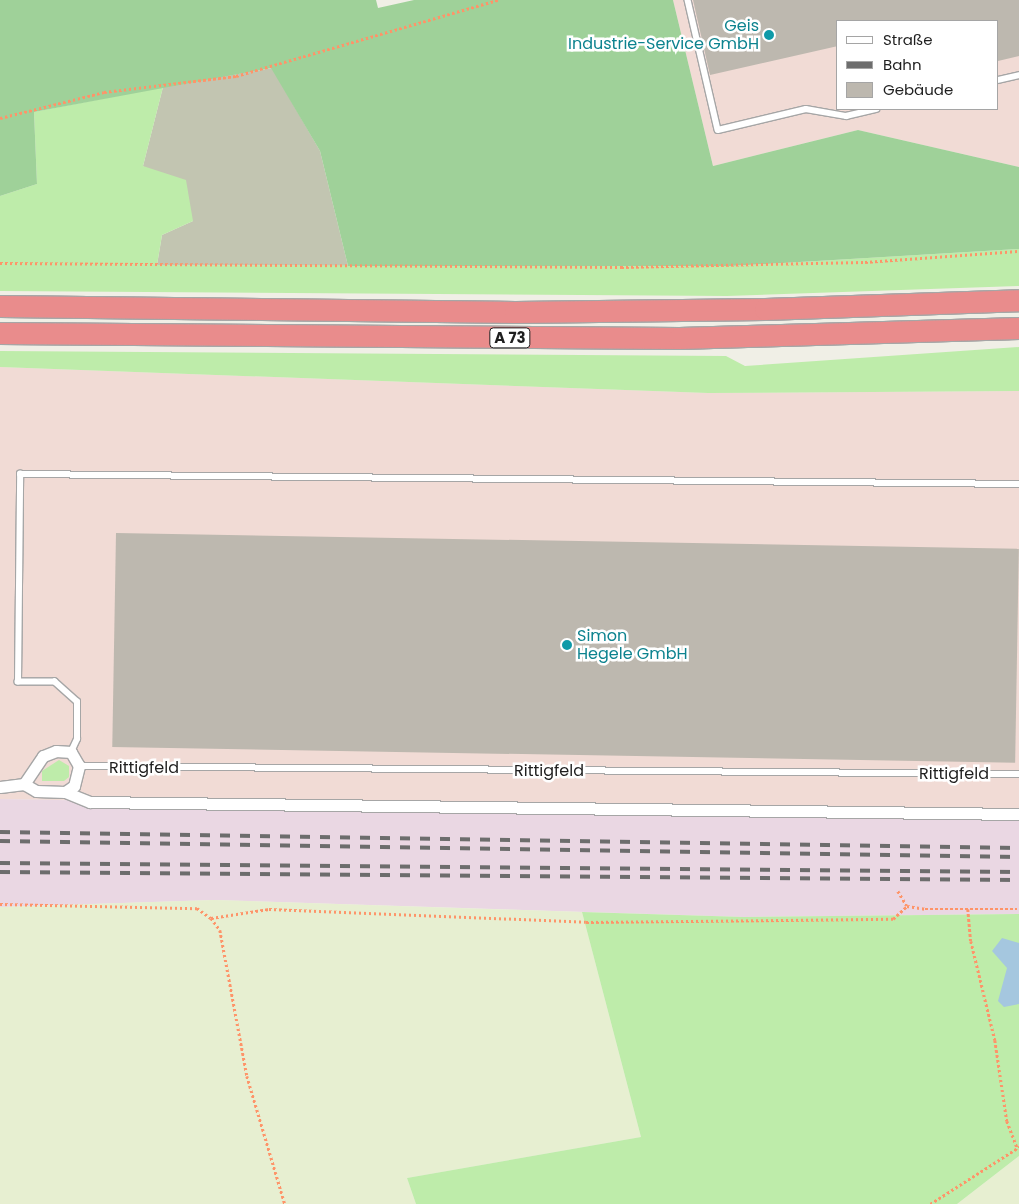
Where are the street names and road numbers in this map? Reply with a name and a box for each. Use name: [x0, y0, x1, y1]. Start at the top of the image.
road number: A 73: [489, 326, 531, 350]
street label: Rittigfeld: [109, 758, 179, 778]
street label: Rittigfeld: [514, 761, 584, 781]
street label: Rittigfeld: [919, 764, 989, 784]

